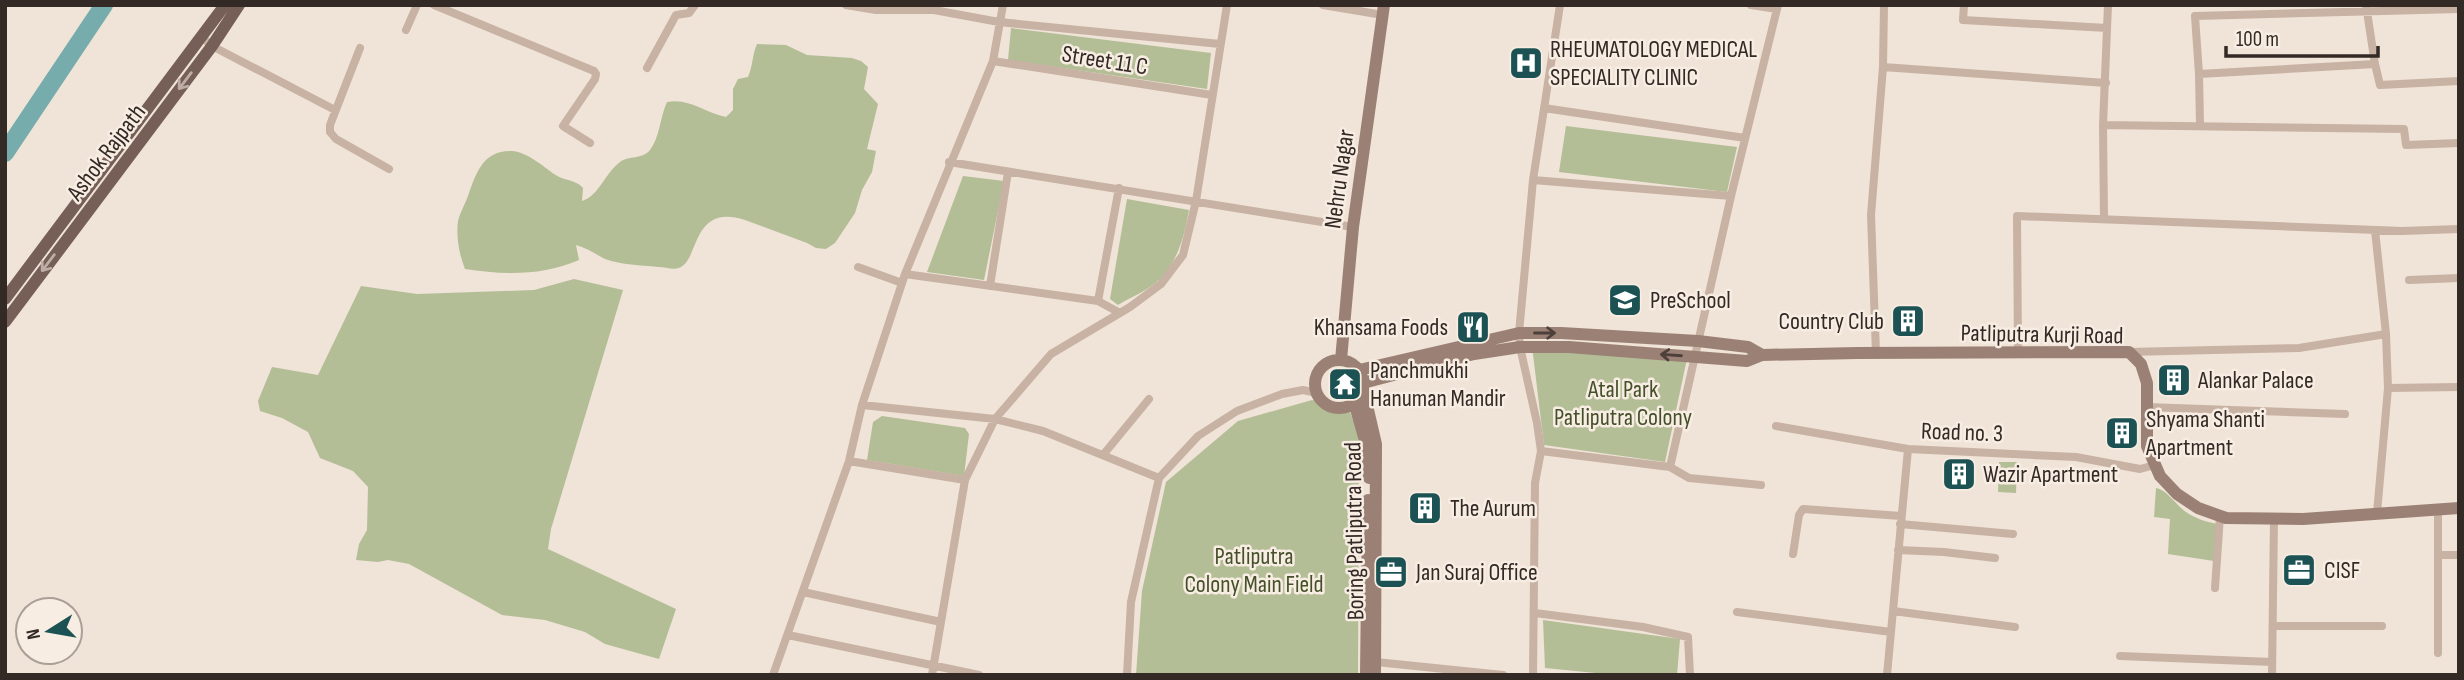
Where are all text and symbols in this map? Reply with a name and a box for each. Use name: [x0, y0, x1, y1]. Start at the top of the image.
scale bar: [2226, 14, 2378, 58]
text: 100 m: [2236, 27, 2279, 52]
place label: RHEUMATOLOGY MEDICAL SPECIALITY CLINIC: [1550, 35, 1757, 92]
street label: Street 11 C: [1060, 39, 1150, 82]
hospital icon: RHEUMATOLOGY MEDICAL SPECIALITY CLINIC: [1507, 44, 1545, 82]
one-way arrow: [178, 71, 193, 90]
street label: Ashok Rajpath: [60, 98, 152, 207]
street label: Nehru Nagar: [1318, 128, 1361, 230]
one-way arrow: [41, 253, 56, 271]
school or university icon: PreSchool: [1606, 281, 1644, 319]
place label: PreSchool: [1650, 286, 1731, 315]
building icon: Country Club: [1889, 302, 1927, 340]
place label: Country Club: [1779, 307, 1884, 336]
restaurant icon: Khansama Foods: [1454, 308, 1492, 346]
place label: Khansama Foods: [1314, 313, 1448, 342]
street label: Patliputra Kurji Road: [1960, 319, 2124, 350]
one-way arrow: [1534, 326, 1557, 340]
one-way arrow: [1660, 348, 1683, 361]
place label: Panchmukhi Hanuman Mandir: [1370, 356, 1506, 413]
building icon: Alankar Palace: [2155, 361, 2193, 399]
temple icon: Panchmukhi Hanuman Mandir: [1326, 365, 1364, 403]
place label: Alankar Palace: [2197, 366, 2314, 395]
park label: Atal Park Patliputra Colony: [1554, 375, 1692, 432]
place label: Shyama Shanti Apartment: [2145, 405, 2265, 462]
building icon: Shyama Shanti Apartment: [2103, 414, 2141, 452]
street label: Road no. 3: [1920, 417, 2004, 448]
street label: Boring Patliputra Road: [1338, 442, 1371, 620]
building icon: Wazir Apartment: [1940, 455, 1978, 493]
place label: Wazir Apartment: [1983, 460, 2118, 489]
building icon: The Aurum: [1406, 489, 1444, 527]
place label: The Aurum: [1450, 494, 1536, 523]
park label: Patliputra Colony Main Field: [1184, 542, 1324, 599]
office icon: CISF: [2280, 551, 2318, 589]
office icon: Jan Suraj Office: [1372, 553, 1410, 591]
place label: CISF: [2324, 556, 2360, 585]
place label: Jan Suraj Office: [1415, 558, 1538, 587]
north arrow: [14, 596, 84, 666]
text: N: [22, 627, 46, 641]

